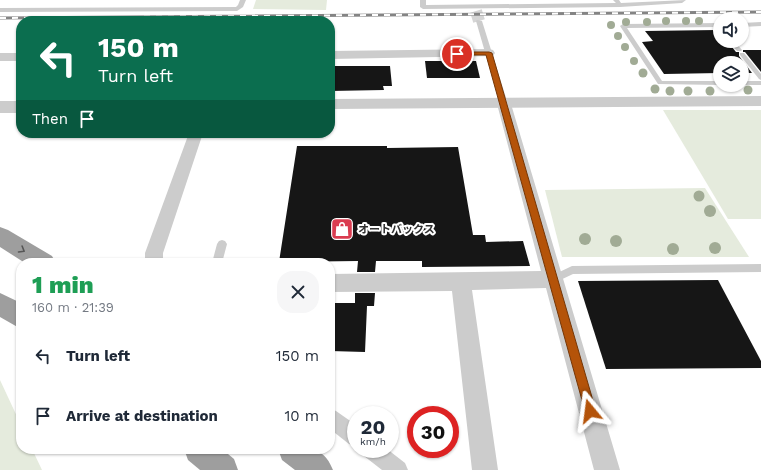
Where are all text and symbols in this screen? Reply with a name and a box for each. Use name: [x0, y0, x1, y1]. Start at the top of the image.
map controls: [713, 12, 749, 92]
button: sound: [713, 12, 749, 48]
text: 150 m: [98, 31, 179, 64]
icon: left: [32, 32, 84, 84]
pin: [440, 37, 474, 71]
icon: arrive: [446, 43, 468, 65]
button: layers: [713, 56, 749, 92]
text: Turn left: [98, 65, 173, 86]
icon: arrive: [76, 108, 98, 130]
text: Then: [32, 110, 68, 128]
shop icon: オートバックス: [329, 216, 355, 242]
place label: オートバックス: [358, 223, 435, 236]
one-way arrow: [18, 245, 25, 252]
text: 1 min: [32, 271, 94, 299]
button: close: [277, 271, 319, 313]
text: 160 m · 21:39: [32, 300, 114, 315]
icon: left: [32, 345, 54, 367]
text: Turn left: [66, 347, 130, 365]
text: 150 m: [276, 347, 319, 365]
position arrow: [569, 390, 611, 432]
icon: arrive: [32, 405, 54, 427]
speed limit sign: 30: [407, 406, 459, 458]
text: Arrive at destination: [66, 407, 218, 425]
text: 10 m: [284, 407, 319, 425]
text: 20: [361, 415, 385, 439]
text: km/h: [360, 436, 386, 447]

